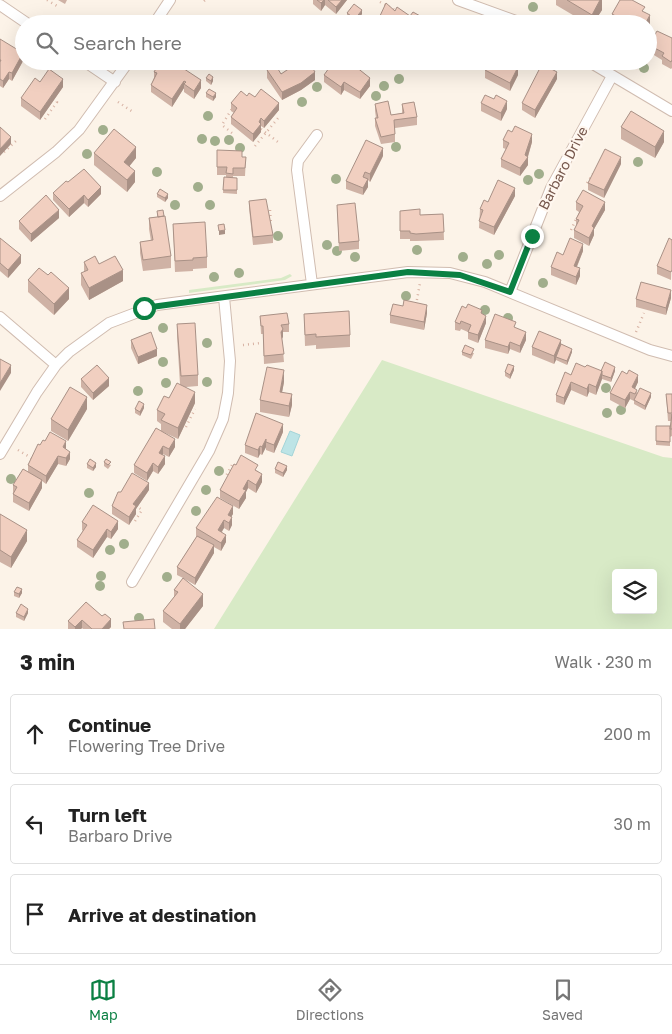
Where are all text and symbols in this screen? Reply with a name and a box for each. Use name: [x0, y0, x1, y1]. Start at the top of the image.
search box: [15, 15, 657, 70]
icon: search: [33, 29, 61, 57]
text: Search here: [73, 31, 182, 54]
street label: Barbaro Drive: [534, 123, 591, 212]
route end: [521, 225, 544, 248]
route start: [133, 297, 156, 320]
map controls: [612, 569, 657, 614]
button: layers: [612, 569, 657, 614]
text: 3 min: [20, 649, 75, 675]
text: Walk · 230 m: [555, 652, 652, 672]
text: Continue: [68, 713, 151, 736]
icon: ahead: [21, 720, 49, 748]
text: 200 m: [604, 724, 651, 744]
text: Flowering Tree Drive: [68, 736, 225, 756]
text: Turn left: [68, 803, 147, 826]
icon: left: [21, 810, 49, 838]
text: 30 m: [614, 814, 651, 834]
text: Barbaro Drive: [68, 826, 172, 846]
icon: arrive: [21, 900, 49, 928]
text: Arrive at destination: [68, 903, 256, 926]
tab: Map: [89, 976, 118, 1023]
tab: Directions: [296, 976, 364, 1023]
tab: Saved: [542, 976, 583, 1023]

